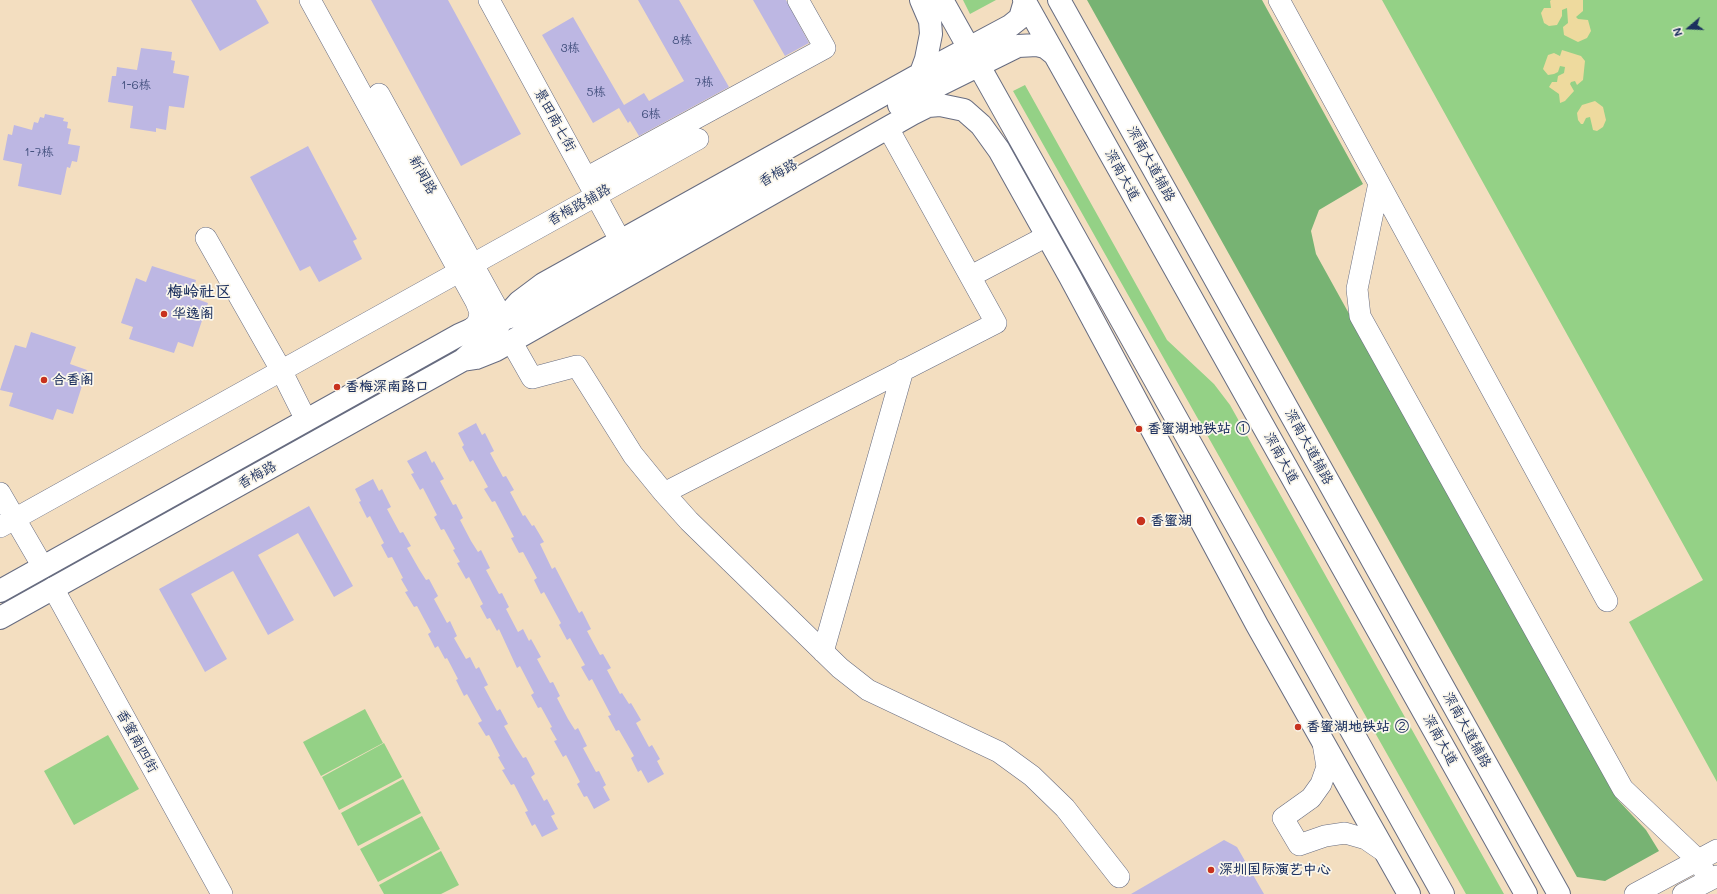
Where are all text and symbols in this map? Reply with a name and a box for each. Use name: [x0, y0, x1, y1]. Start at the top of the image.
north arrow: [1669, 8, 1709, 48]
text: N: [1669, 26, 1686, 38]
house number: 8栋: [672, 33, 692, 47]
house number: 3栋: [560, 41, 580, 55]
house number: 7栋: [695, 75, 713, 89]
house number: 1-6栋: [121, 78, 151, 92]
street label: 景田南七街: [531, 85, 579, 155]
house number: 5栋: [587, 85, 605, 99]
house number: 6栋: [641, 107, 661, 121]
street label: 深南大道辅路: [1123, 123, 1179, 205]
house number: 1-7栋: [24, 145, 54, 159]
street label: 深南大道: [1101, 146, 1143, 204]
street label: 新闻路: [405, 153, 441, 197]
street label: 香梅路: [756, 155, 800, 191]
street label: 香梅路辅路: [544, 181, 614, 229]
district label: 梅岭社区: [167, 282, 231, 302]
place label: 华逸阁: [172, 306, 214, 322]
marker: 华逸阁: [159, 309, 169, 319]
place label: 合香阁: [52, 372, 94, 388]
marker: 合香阁: [39, 375, 49, 385]
place label: 香梅深南路口: [345, 379, 429, 395]
marker: 香梅深南路口: [332, 382, 342, 392]
street label: 深南大道辅路: [1281, 406, 1337, 488]
place label: 香蜜湖地铁站 ①: [1147, 421, 1250, 437]
marker: 香蜜湖地铁站 ①: [1134, 424, 1144, 434]
street label: 深南大道: [1260, 429, 1302, 487]
street label: 香梅路: [235, 457, 279, 493]
place label: 香蜜湖: [1150, 513, 1192, 529]
marker: 香蜜湖: [1135, 515, 1147, 527]
street label: 深南大道辅路: [1439, 689, 1495, 771]
street label: 香蜜南四街: [113, 706, 161, 776]
street label: 深南大道: [1419, 711, 1461, 769]
place label: 香蜜湖地铁站 ②: [1306, 719, 1409, 735]
marker: 香蜜湖地铁站 ②: [1293, 722, 1303, 732]
place label: 深圳国际演艺中心: [1219, 862, 1331, 878]
marker: 深圳国际演艺中心: [1206, 865, 1216, 875]

